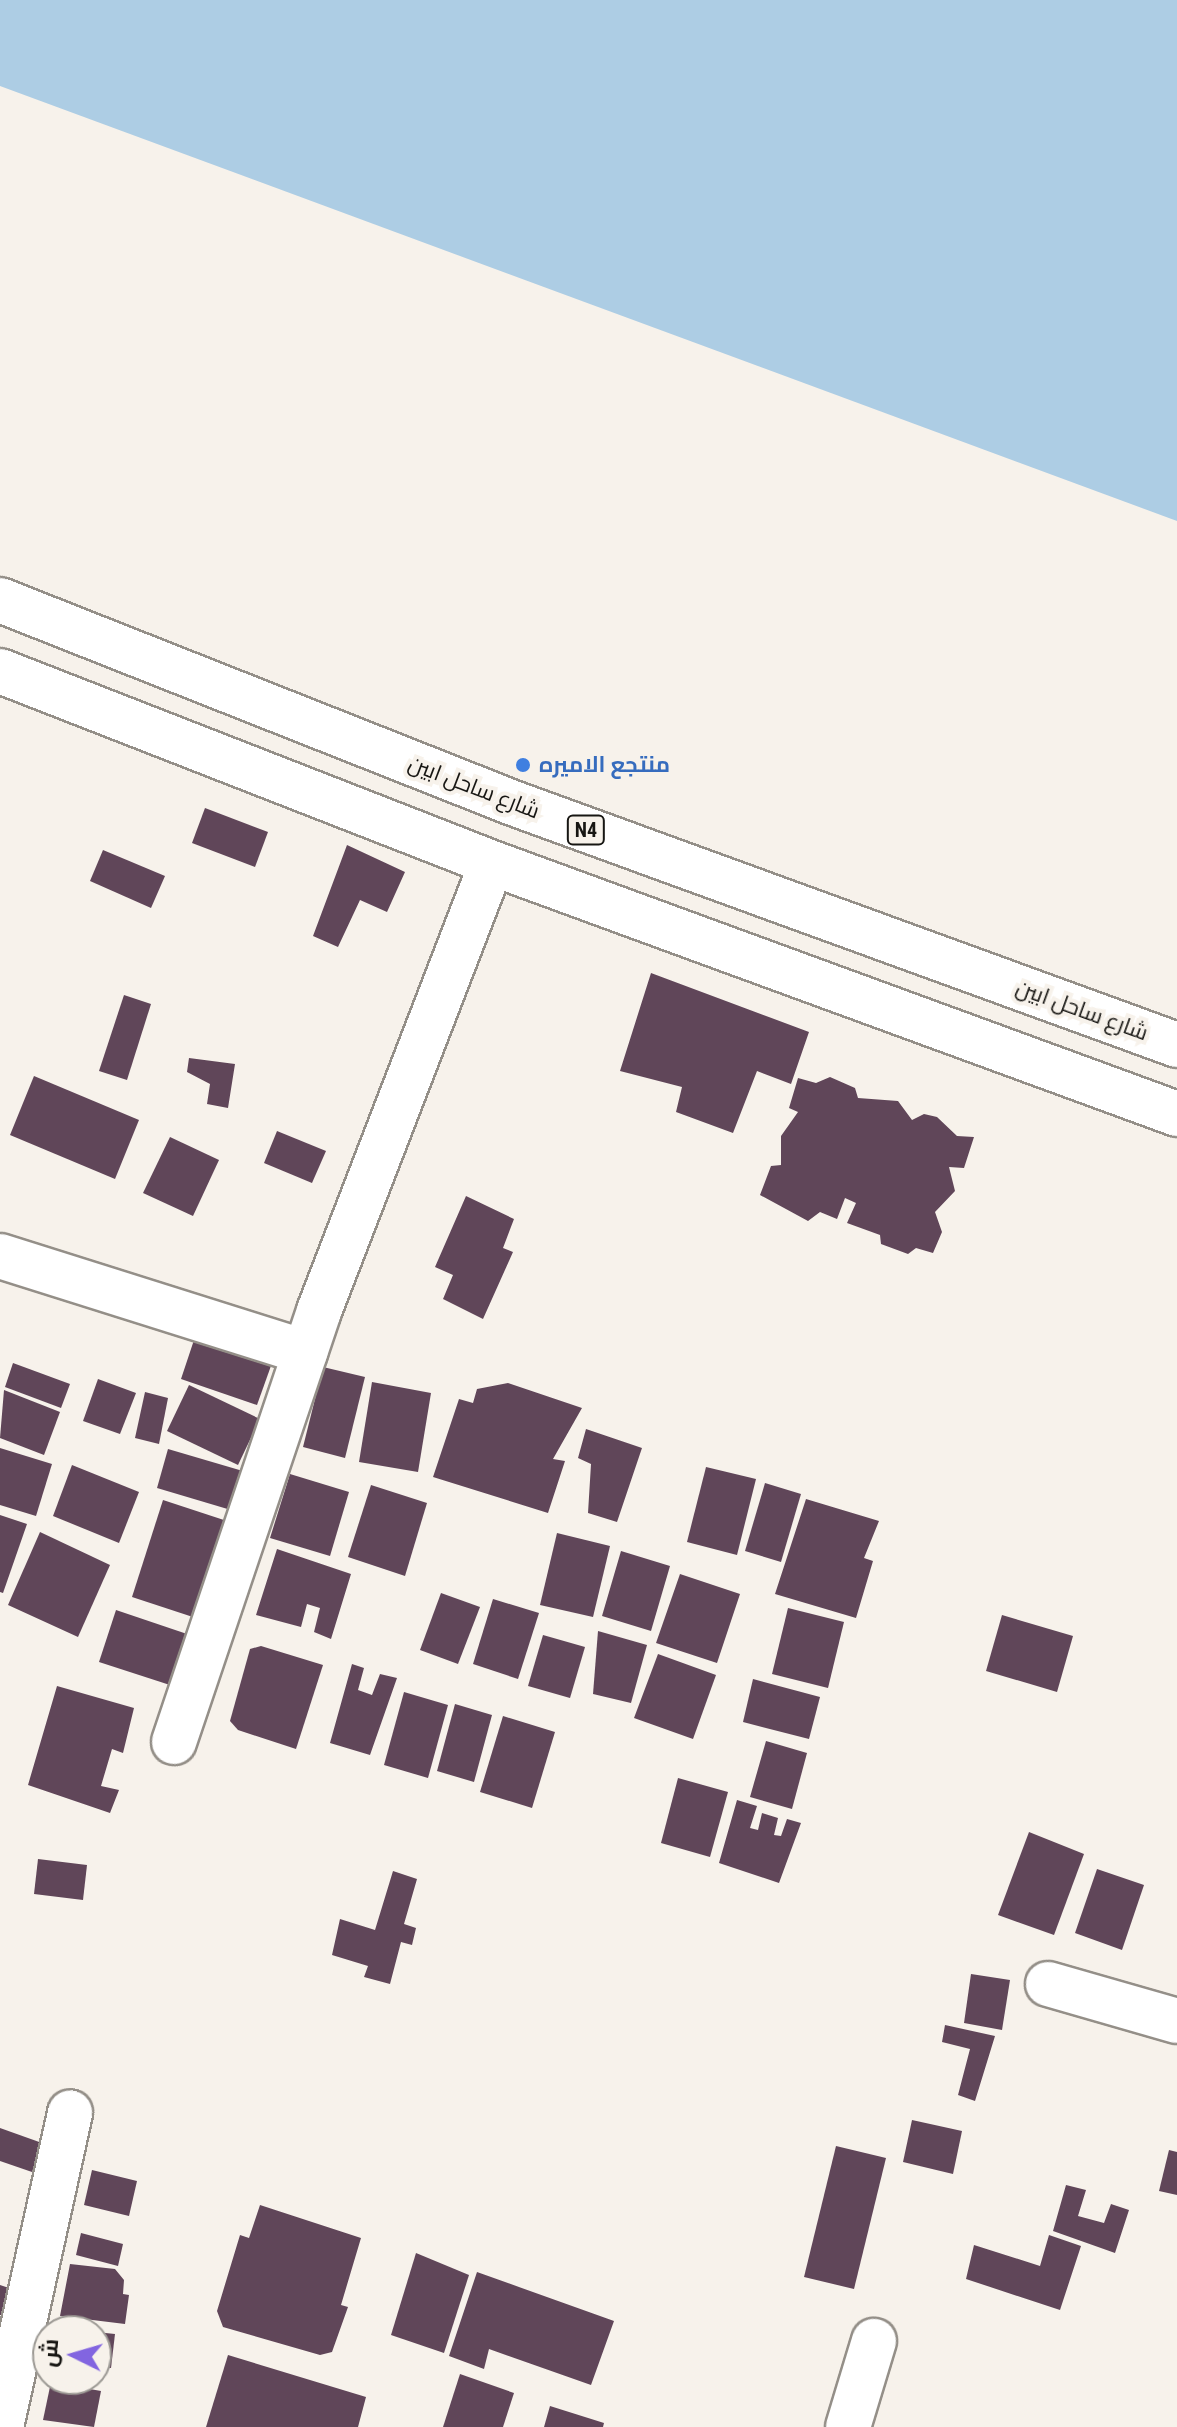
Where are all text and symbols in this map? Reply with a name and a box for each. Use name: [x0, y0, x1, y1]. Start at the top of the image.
street label: شارع ساحل ابين: [405, 750, 543, 824]
place label: منتجع الاميره: [539, 752, 670, 778]
marker: منتجع الاميره: [514, 756, 532, 774]
road number: N4: [566, 814, 606, 846]
street label: شارع ساحل ابين: [1012, 974, 1152, 1046]
north arrow: [32, 2315, 112, 2395]
text: ش: [36, 2338, 63, 2368]

